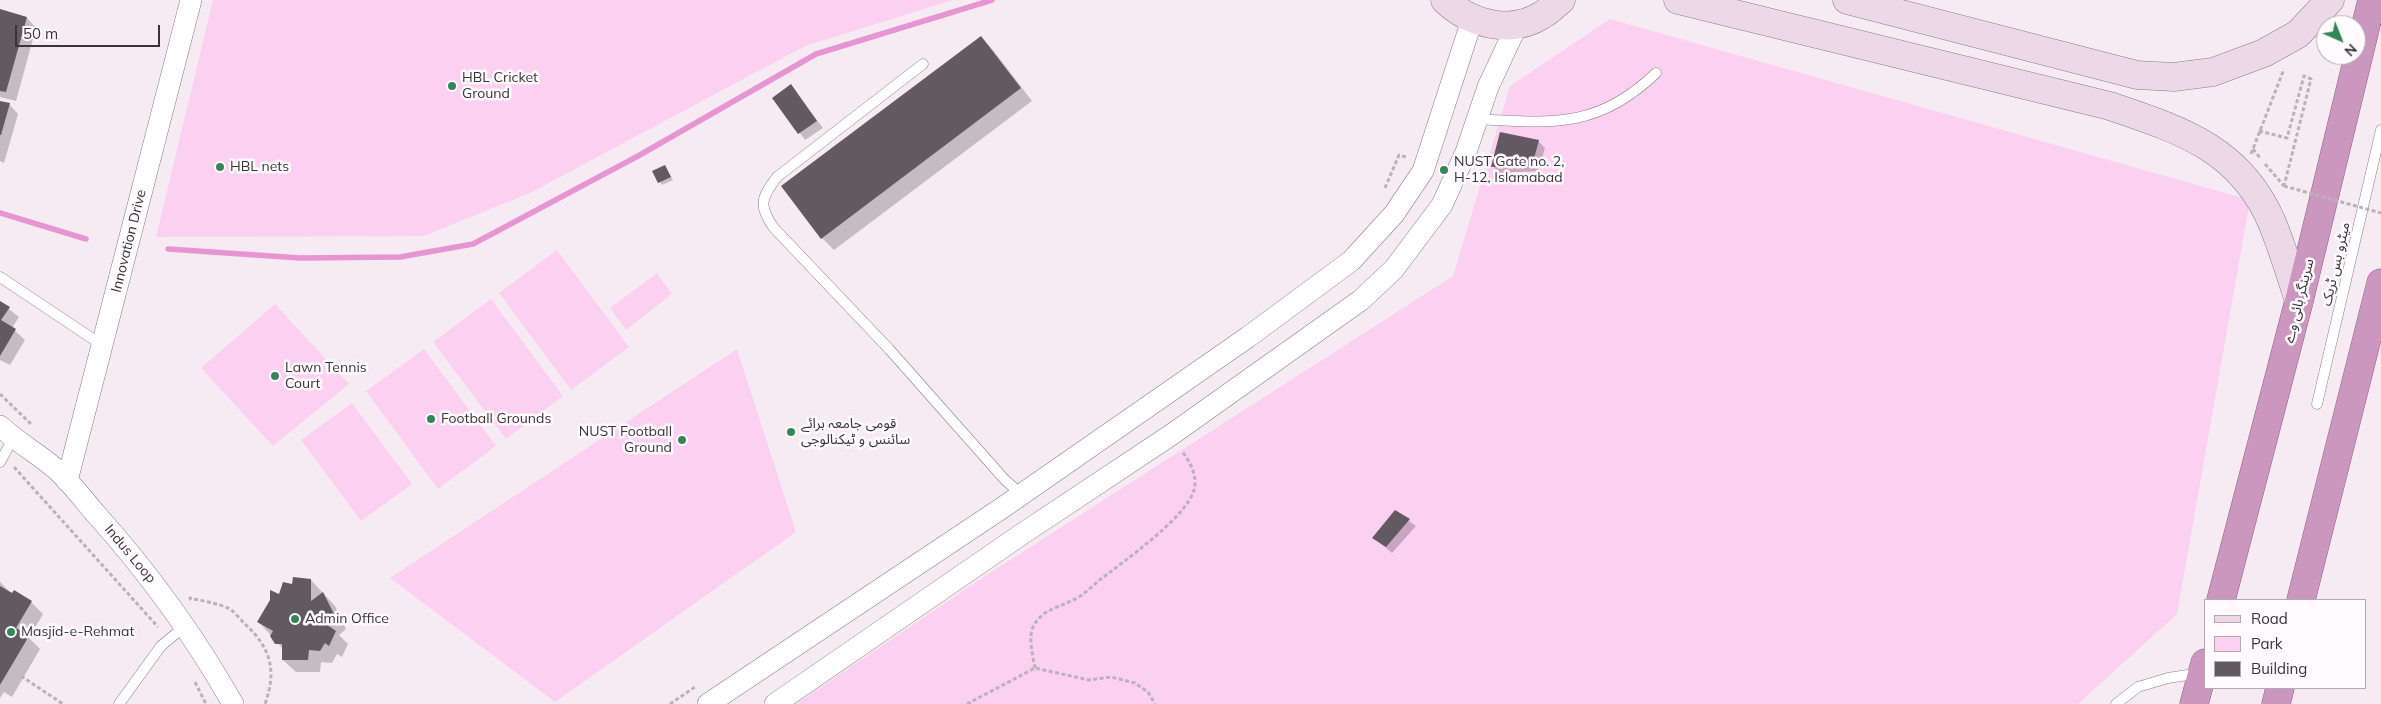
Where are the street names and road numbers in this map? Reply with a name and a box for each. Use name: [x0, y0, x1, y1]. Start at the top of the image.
street label: Innovation Drive: [108, 188, 150, 294]
street label: میٹرو بس ٹریک: [2318, 220, 2354, 308]
street label: سرینگر ہائی وے: [2280, 257, 2318, 345]
street label: Indus Loop: [101, 521, 159, 587]

